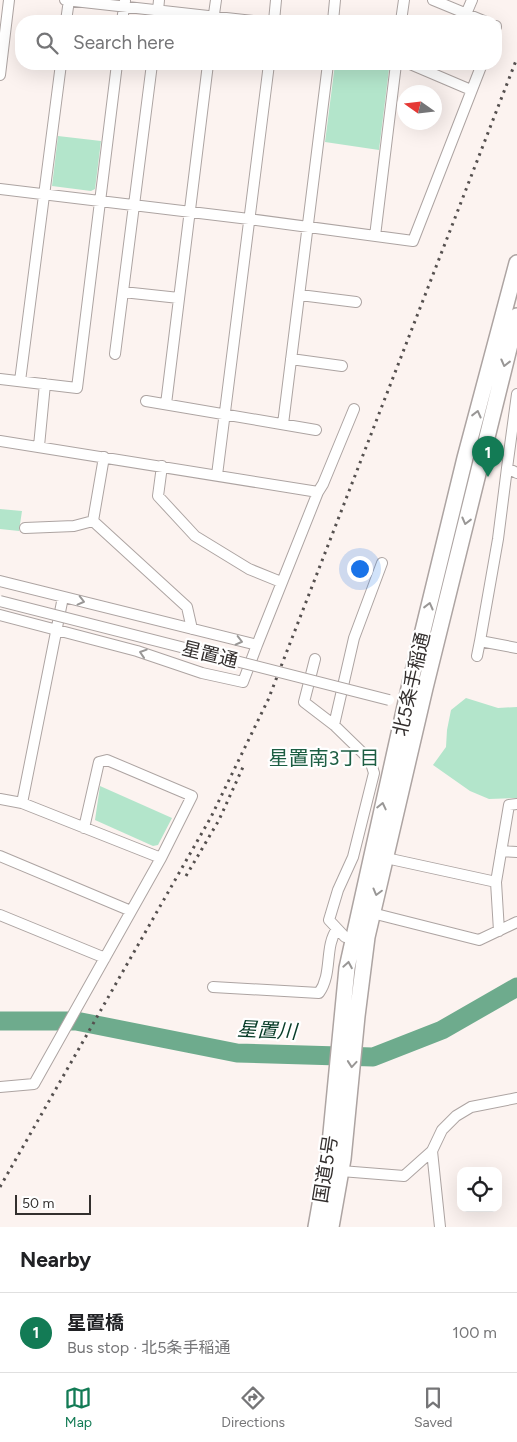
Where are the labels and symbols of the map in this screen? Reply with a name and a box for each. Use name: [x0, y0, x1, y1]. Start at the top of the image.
north arrow: [397, 85, 442, 130]
one-way arrow: [500, 358, 511, 367]
one-way arrow: [471, 411, 481, 419]
pin: 1: [472, 436, 504, 477]
one-way arrow: [461, 516, 472, 525]
your location: [347, 556, 373, 582]
one-way arrow: [77, 596, 85, 606]
one-way arrow: [423, 601, 434, 610]
street label: 北5条手稲通: [388, 630, 435, 738]
one-way arrow: [234, 635, 243, 646]
street label: 星置通: [179, 636, 240, 673]
one-way arrow: [139, 648, 147, 658]
district label: 星置南3丁目: [269, 746, 379, 770]
one-way arrow: [376, 801, 387, 810]
one-way arrow: [373, 887, 383, 895]
one-way arrow: [343, 960, 353, 969]
water label: 星置川: [236, 1016, 300, 1044]
one-way arrow: [347, 1061, 358, 1069]
street label: 国道5号: [309, 1134, 342, 1204]
scale bar: [15, 1192, 91, 1215]

